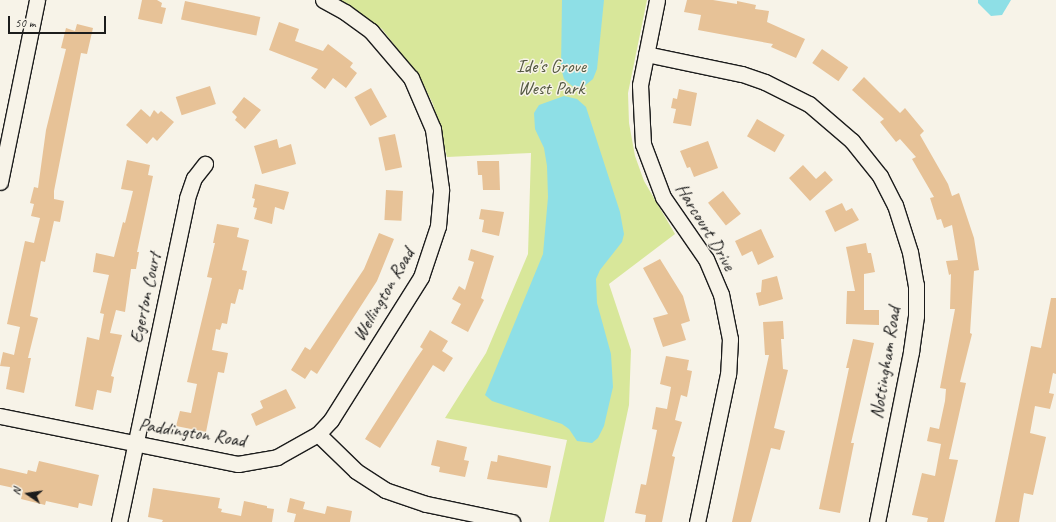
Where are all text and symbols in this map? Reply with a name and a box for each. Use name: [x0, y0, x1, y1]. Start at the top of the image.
scale bar: [10, 8, 108, 34]
text: 50 m: [15, 15, 35, 31]
park label: Ide's Grove West Park: [516, 56, 586, 100]
street label: Harcourt Drive: [670, 179, 740, 275]
street label: Wellington Road: [348, 245, 420, 345]
street label: Egerton Court: [125, 251, 167, 345]
street label: Nottingham Road: [866, 305, 906, 421]
street label: Paddington Road: [137, 413, 247, 453]
north arrow: [8, 474, 48, 514]
text: N: [9, 486, 24, 496]

